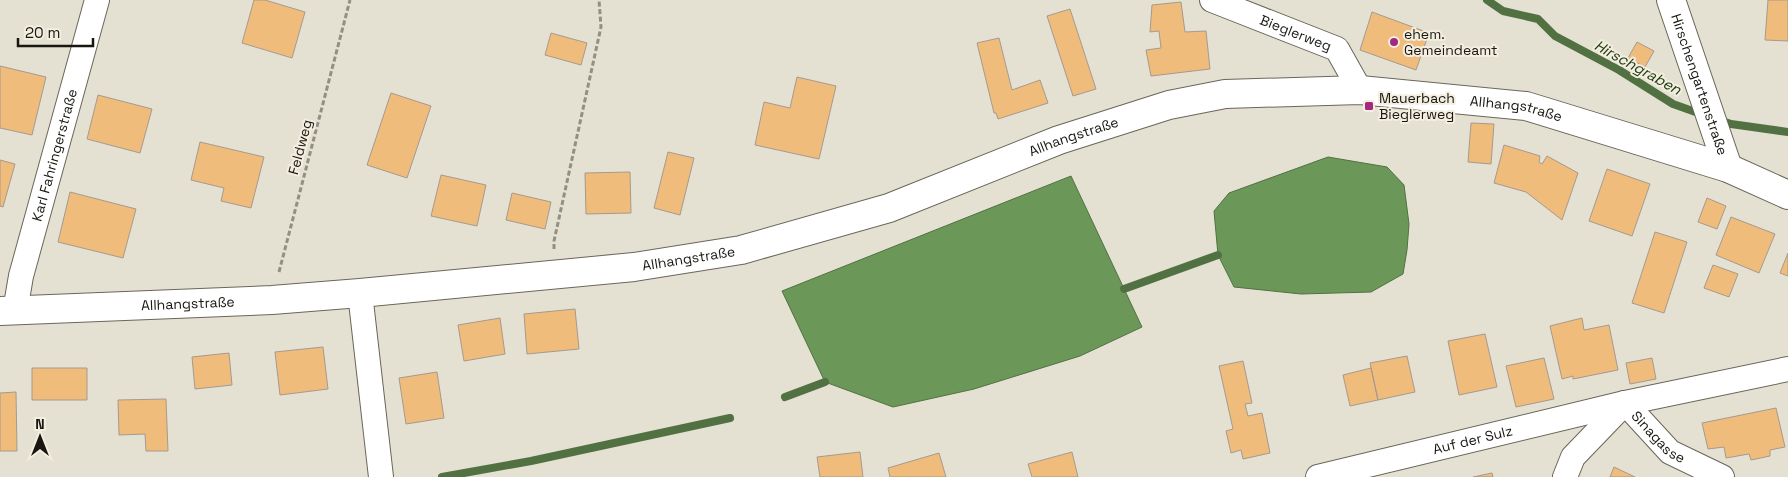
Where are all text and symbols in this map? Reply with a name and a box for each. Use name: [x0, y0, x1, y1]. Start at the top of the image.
street label: Bieglerweg: [1257, 11, 1334, 55]
street label: Hirschengartenstraße: [1667, 11, 1732, 157]
scale bar: [18, 15, 92, 47]
text: 20 m: [25, 23, 60, 42]
place label: ehem. Gemeindeamt: [1404, 25, 1498, 59]
water label: Hirschgraben: [1591, 35, 1686, 99]
marker: ehem. Gemeindeamt: [1388, 36, 1400, 48]
street label: Karl Fahringerstraße: [27, 87, 81, 223]
place label: Mauerbach Bieglerweg: [1379, 89, 1455, 123]
street label: Allhangstraße: [1469, 92, 1565, 126]
marker: Mauerbach Bieglerweg: [1363, 100, 1375, 112]
street label: Allhangstraße: [1026, 113, 1121, 160]
street label: Feldweg: [284, 117, 316, 177]
street label: Allhangstraße: [641, 242, 736, 275]
street label: Allhangstraße: [141, 293, 235, 314]
street label: Sinagasse: [1628, 407, 1688, 467]
north arrow: [15, 412, 65, 462]
text: N: [35, 415, 45, 433]
street label: Auf der Sulz: [1431, 421, 1514, 458]

